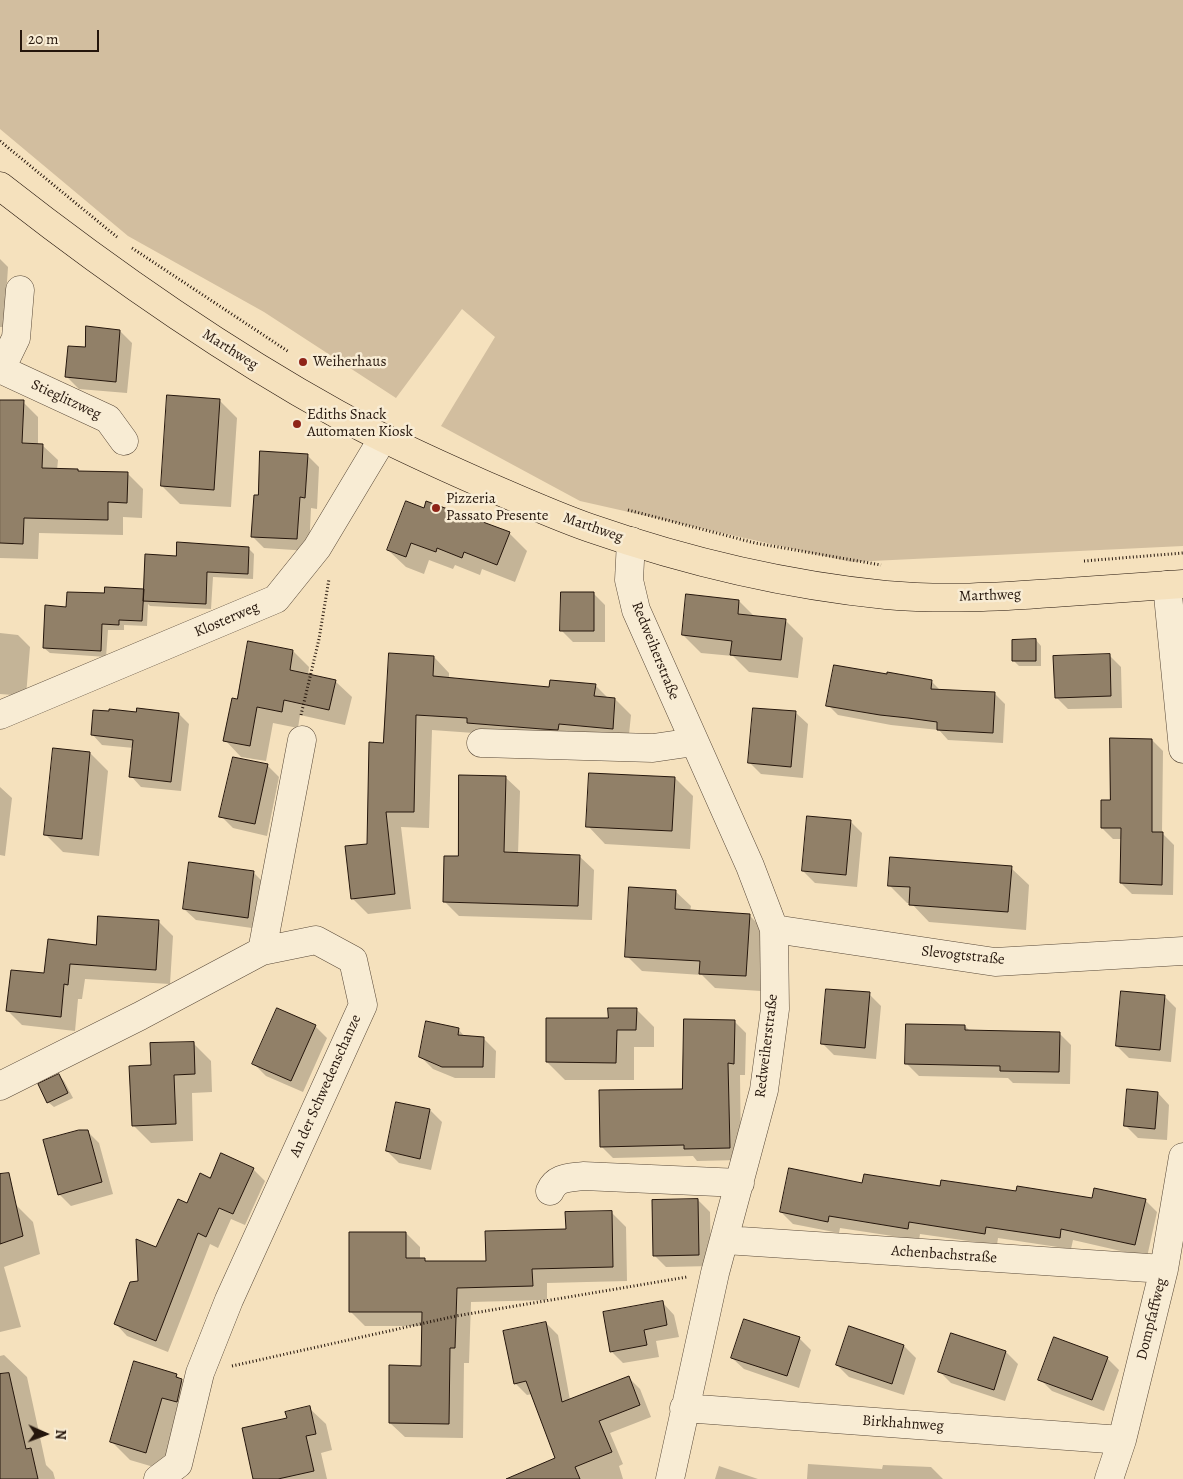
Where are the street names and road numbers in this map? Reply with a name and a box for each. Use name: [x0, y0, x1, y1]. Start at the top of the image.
street label: Marthweg: [199, 326, 261, 374]
street label: Stieglitzweg: [28, 376, 104, 424]
street label: Marthweg: [561, 509, 625, 547]
street label: Marthweg: [959, 586, 1021, 606]
street label: Klosterweg: [192, 598, 262, 642]
street label: Redweiherstraße: [627, 599, 683, 703]
street label: Slevogtstraße: [920, 943, 1006, 969]
street label: Redweiherstraße: [752, 993, 782, 1099]
street label: An der Schwedenschanze: [286, 1012, 366, 1160]
street label: Achenbachstraße: [891, 1242, 997, 1268]
street label: Dompfaffweg: [1133, 1276, 1171, 1362]
street label: Birkhahnweg: [862, 1412, 944, 1436]

